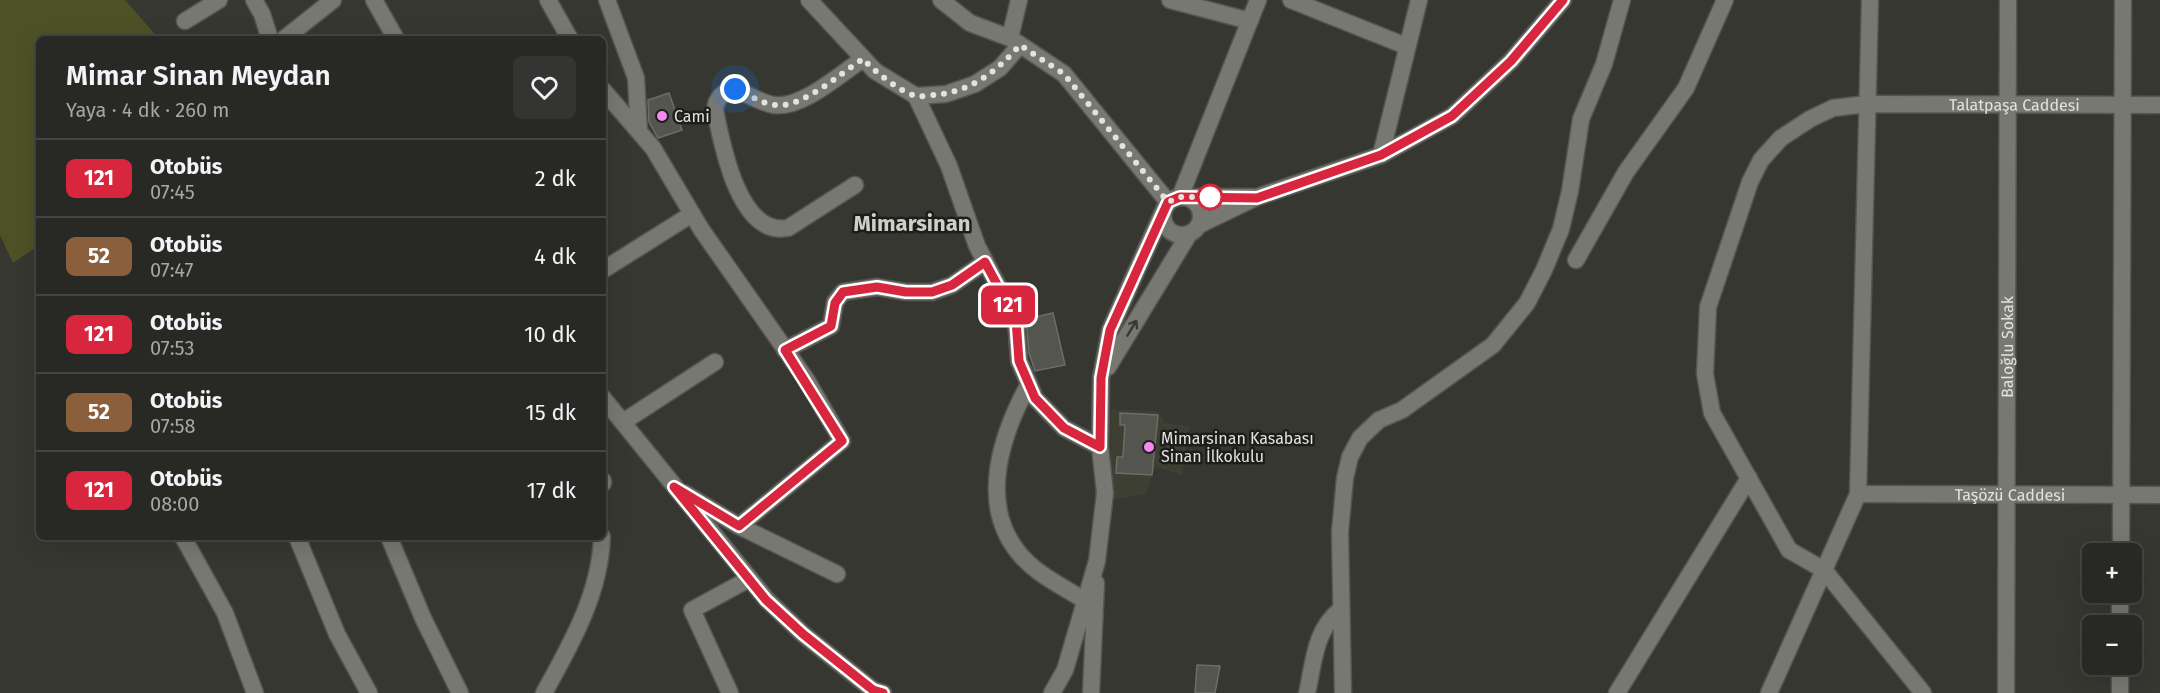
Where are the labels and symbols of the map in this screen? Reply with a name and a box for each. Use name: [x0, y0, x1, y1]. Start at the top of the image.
your location: [720, 74, 750, 104]
street label: Talatpaşa Caddesi: [1949, 95, 2080, 115]
place label: Cami: [674, 107, 710, 126]
marker: Cami: [655, 109, 669, 123]
unlabelled marker: [1197, 184, 1223, 210]
district label: Mimarsinan: [854, 210, 970, 237]
line badge: 121: [974, 286, 1042, 324]
street label: Baloğlu Sokak: [1997, 295, 2017, 398]
one-way arrow: [1126, 320, 1138, 337]
place label: Mimarsinan Kasabası Sinan İlkokulu: [1161, 429, 1314, 466]
marker: Mimarsinan Kasabası Sinan İlkokulu: [1142, 440, 1156, 454]
street label: Taşözü Caddesi: [1955, 485, 2065, 505]

